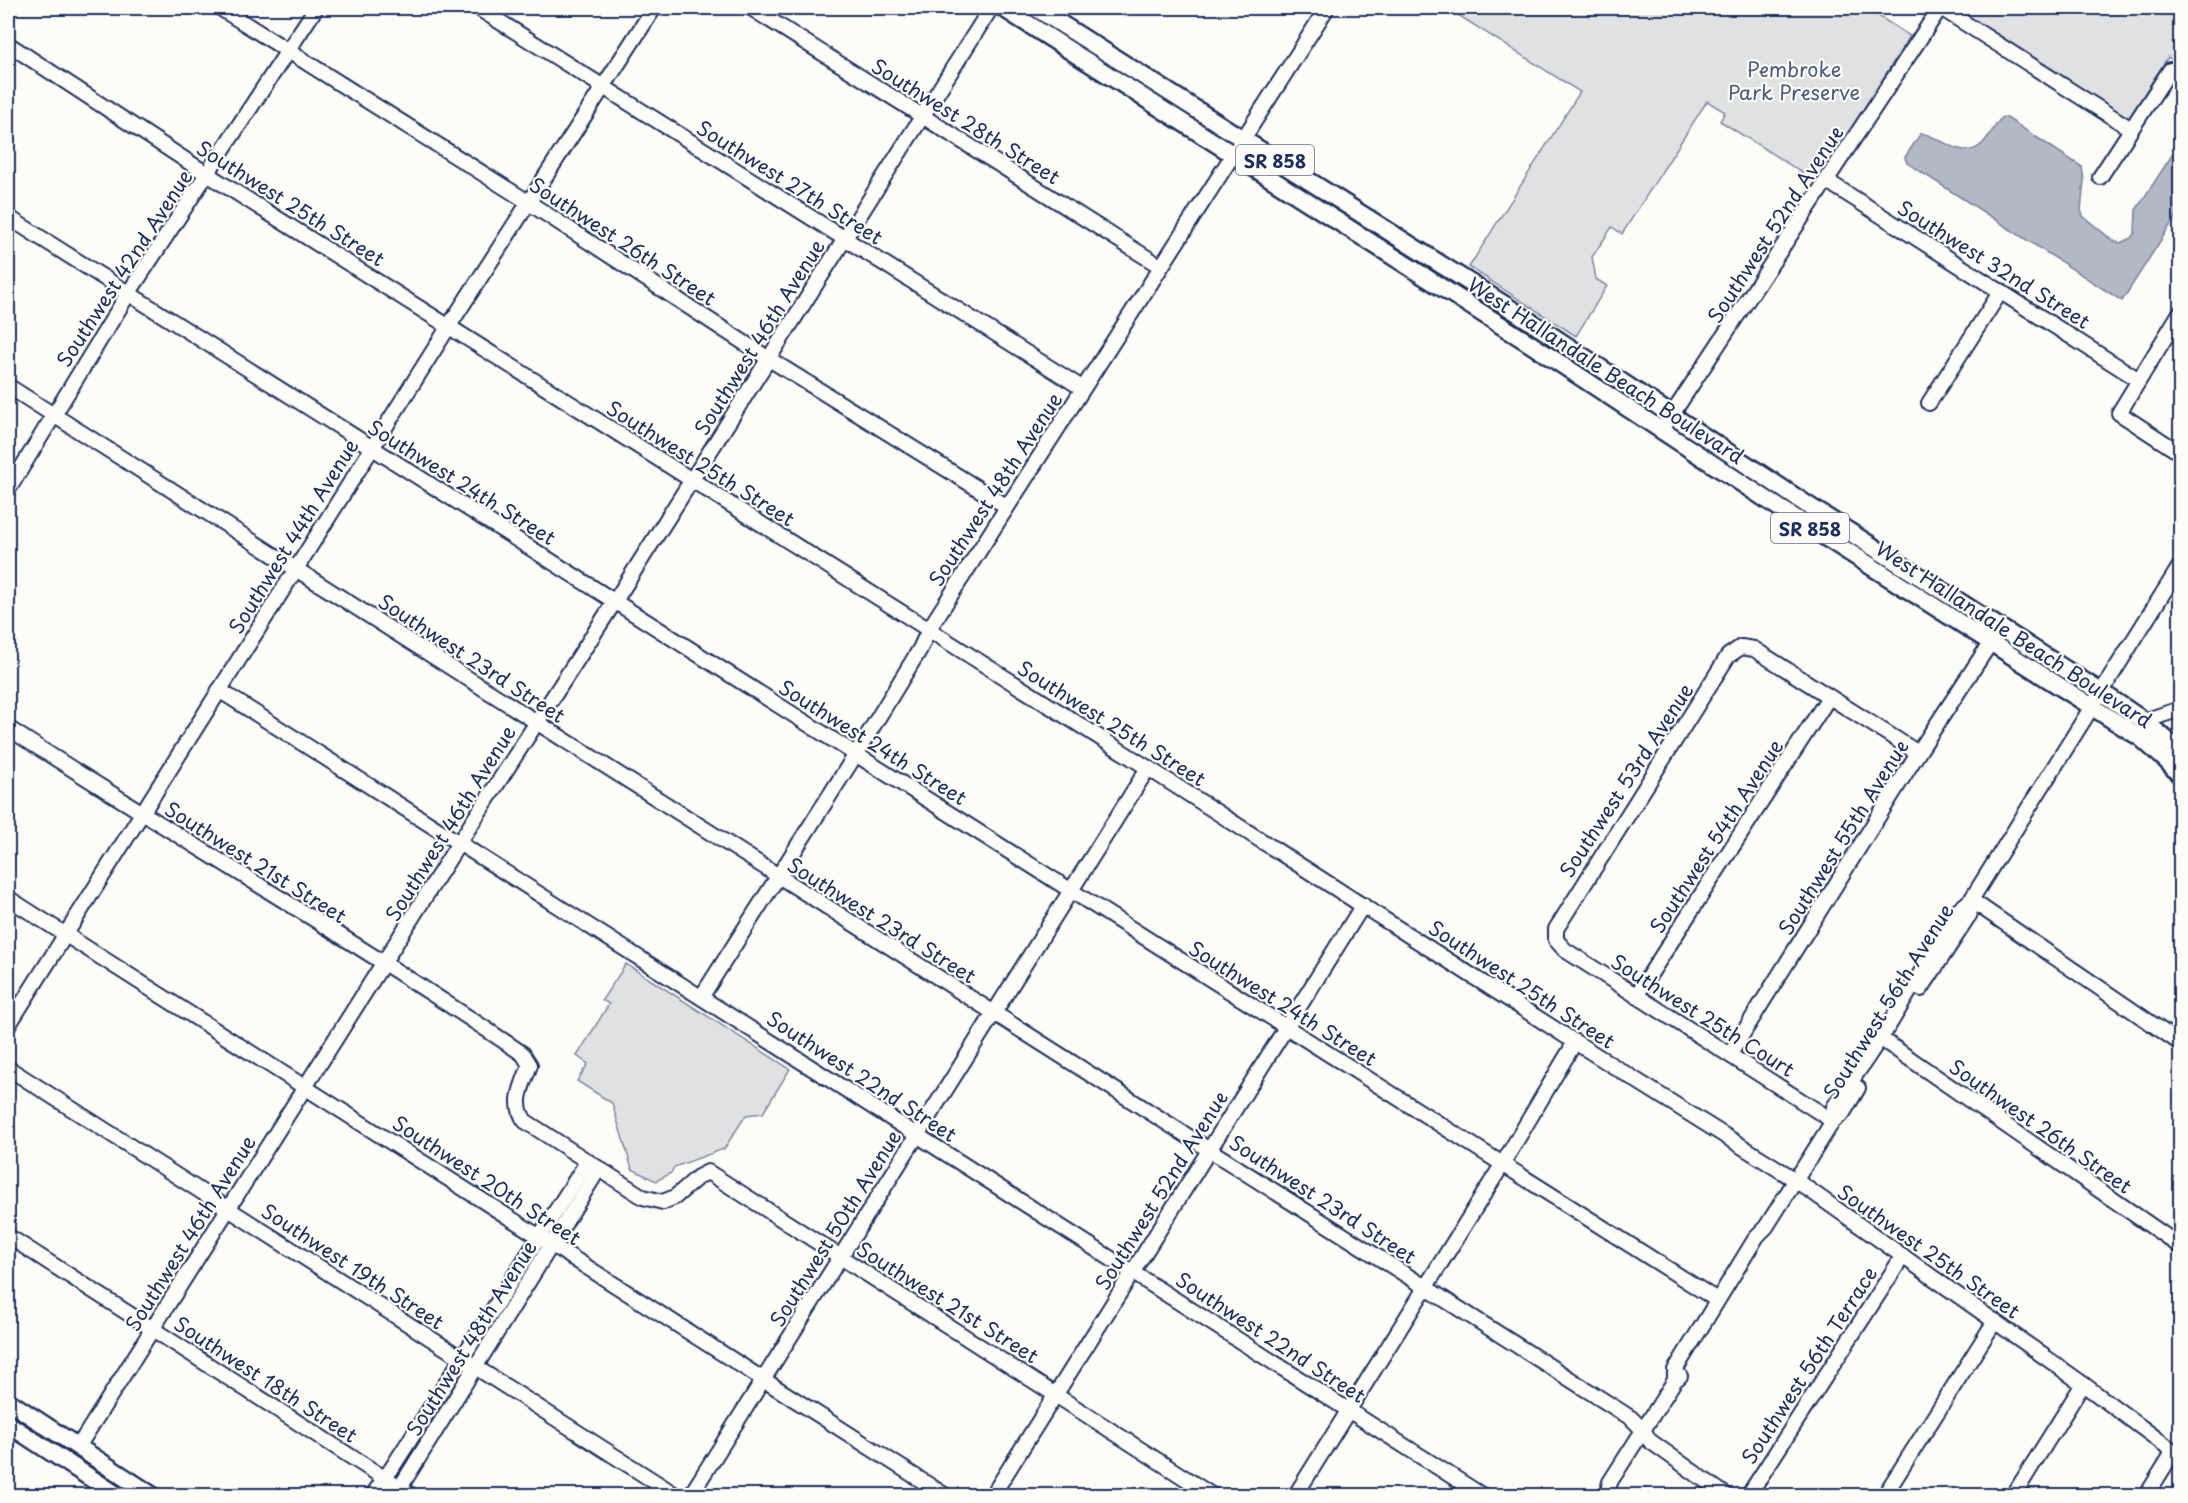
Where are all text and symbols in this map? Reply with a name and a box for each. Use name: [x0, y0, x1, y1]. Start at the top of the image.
street label: Southwest 28th Street: [866, 51, 1066, 191]
park label: Pembroke Park Preserve: [1728, 54, 1860, 107]
street label: Southwest 27th Street: [691, 112, 889, 252]
street label: Southwest 52nd Avenue: [1700, 119, 1850, 329]
street label: Southwest 25th Street: [191, 133, 391, 273]
road number: SR 858: [1236, 145, 1314, 175]
street label: Southwest 42nd Avenue: [49, 163, 199, 373]
street label: Southwest 26th Street: [524, 169, 722, 313]
street label: Southwest 32nd Street: [1892, 192, 2096, 336]
street label: Southwest 46th Avenue: [686, 233, 832, 441]
street label: West Hallandale Beach Boulevard: [1462, 269, 1750, 471]
street label: Southwest 48th Avenue: [921, 386, 1069, 592]
street label: Southwest 25th Street: [601, 393, 801, 533]
street label: Southwest 24th Street: [362, 412, 562, 552]
street label: Southwest 44th Avenue: [221, 433, 365, 639]
road number: SR 858: [1771, 513, 1849, 543]
street label: West Hallandale Beach Boulevard: [1870, 533, 2158, 735]
street label: Southwest 23rd Street: [373, 586, 571, 730]
street label: Southwest 25th Street: [1012, 653, 1212, 793]
street label: Southwest 24th Street: [773, 672, 973, 812]
street label: Southwest 53rd Avenue: [1552, 677, 1700, 883]
street label: Southwest 46th Avenue: [377, 719, 523, 927]
street label: Southwest 54th Avenue: [1642, 733, 1790, 939]
street label: Southwest 55th Avenue: [1771, 733, 1915, 941]
street label: Southwest 21st Street: [159, 794, 353, 930]
street label: Southwest 23rd Street: [782, 850, 982, 990]
street label: Southwest 56th Avenue: [1816, 897, 1960, 1105]
street label: Southwest 25th Street: [1423, 912, 1621, 1056]
street label: Southwest 24th Street: [1183, 933, 1383, 1073]
street label: Southwest 25th Court: [1605, 946, 1801, 1084]
street label: Southwest 22nd Street: [761, 1003, 963, 1149]
street label: Southwest 26th Street: [1944, 1052, 2138, 1200]
street label: Southwest 52nd Avenue: [1087, 1084, 1235, 1295]
street label: Southwest 20th Street: [387, 1108, 587, 1252]
street label: Southwest 50th Avenue: [762, 1124, 908, 1332]
street label: Southwest 23rd Street: [1224, 1127, 1422, 1271]
street label: Southwest 46th Avenue: [117, 1129, 263, 1337]
street label: Southwest 25th Street: [1832, 1177, 2026, 1325]
street label: Southwest 19th Street: [256, 1196, 450, 1336]
street label: Southwest 48th Avenue: [399, 1234, 544, 1442]
street label: Southwest 21st Street: [851, 1234, 1045, 1370]
street label: Southwest 56th Terrace: [1734, 1260, 1884, 1470]
street label: Southwest 22nd Street: [1170, 1264, 1372, 1410]
street label: Southwest 18th Street: [168, 1308, 364, 1450]

